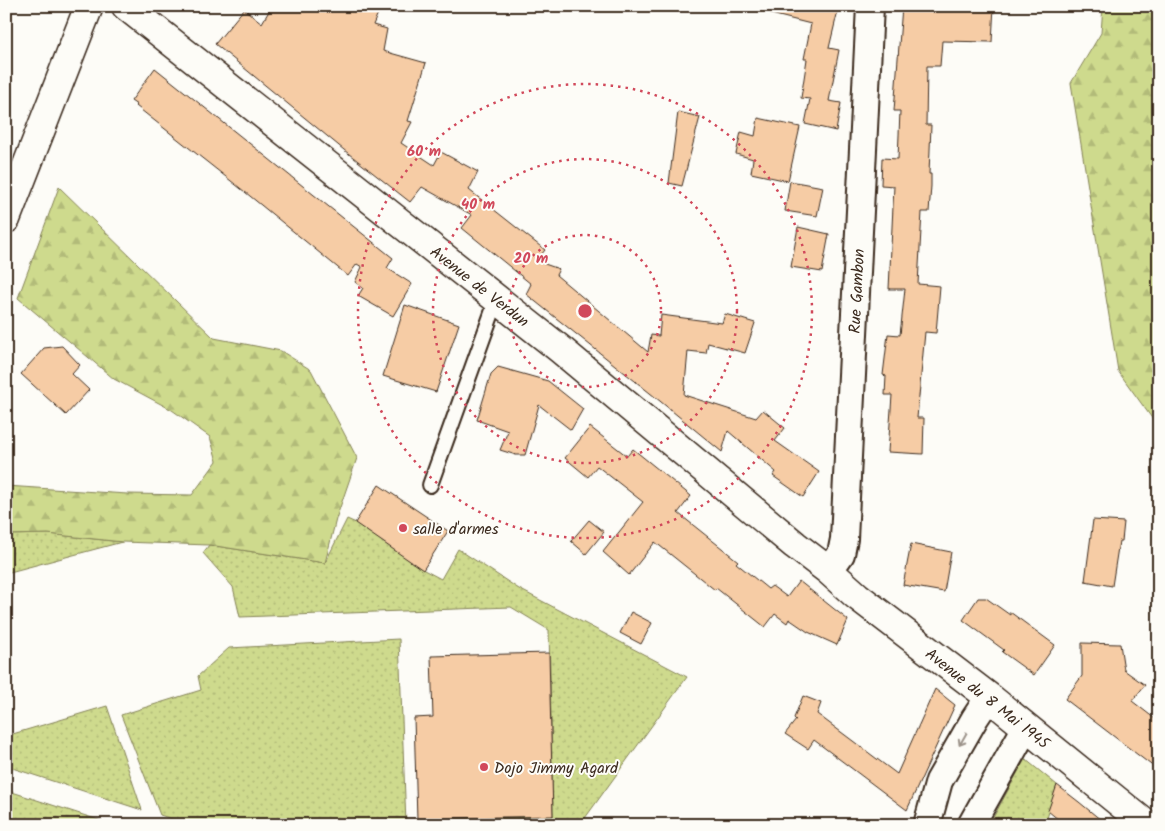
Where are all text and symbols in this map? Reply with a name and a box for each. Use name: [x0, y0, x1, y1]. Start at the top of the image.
text: 60 m: [407, 140, 441, 164]
text: 40 m: [461, 193, 495, 217]
street label: Avenue de Verdun: [424, 240, 534, 334]
text: 20 m: [514, 247, 548, 271]
street label: Rue Gambon: [843, 248, 872, 334]
centre of rings: [576, 302, 594, 320]
place label: salle d'armes: [413, 517, 499, 542]
marker: salle d'armes: [397, 522, 409, 534]
street label: Avenue du 8 Mai 1945: [919, 642, 1056, 757]
one-way arrow: [958, 731, 968, 746]
place label: Dojo Jimmy Agard: [494, 756, 619, 781]
marker: Dojo Jimmy Agard: [478, 761, 490, 773]

